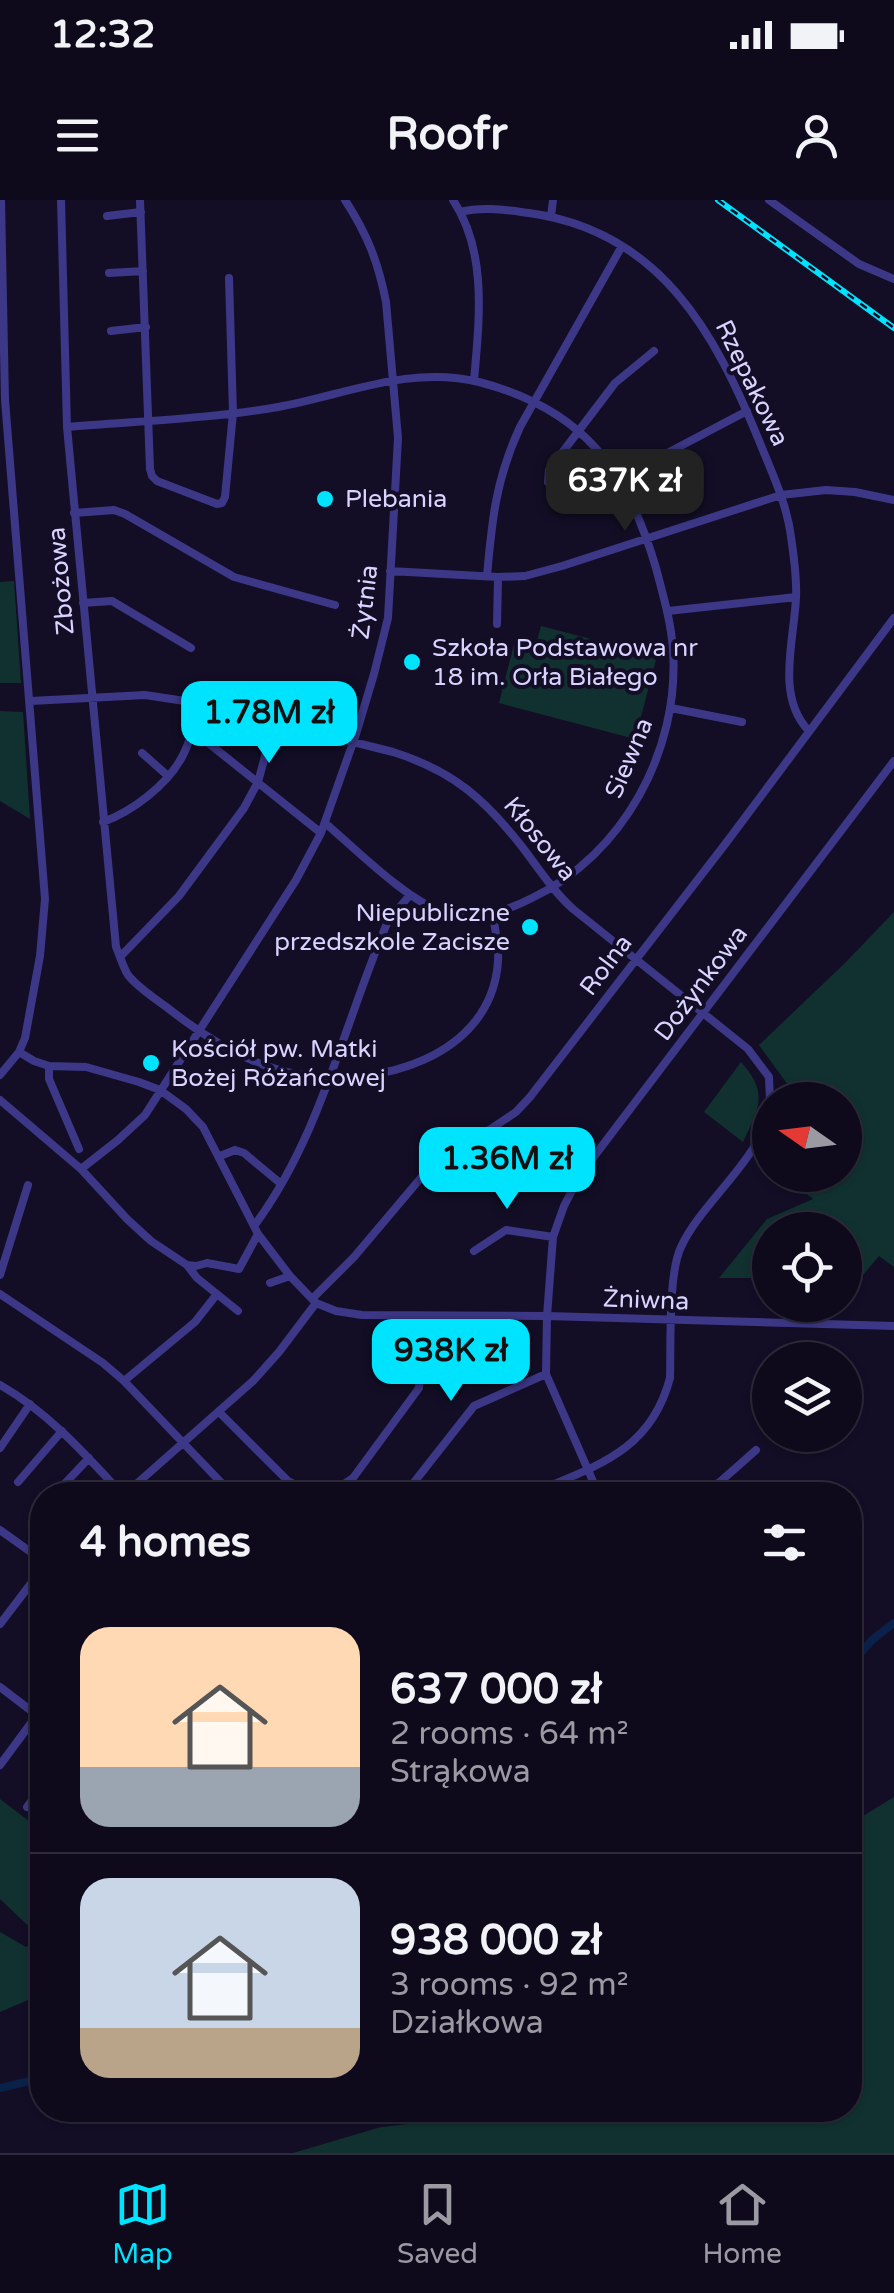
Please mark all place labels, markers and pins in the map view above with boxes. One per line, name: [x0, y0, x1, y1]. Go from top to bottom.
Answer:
pin: 637K zł: [533, 449, 717, 534]
place label: Plebania: [345, 484, 447, 514]
marker: Plebania: [314, 488, 336, 510]
place label: Szkoła Podstawowa nr 18 im. Orła Białego: [432, 633, 698, 692]
marker: Szkoła Podstawowa nr 18 im. Orła Białego: [401, 651, 423, 673]
pin: 1.78M zł: [166, 681, 372, 766]
place label: Niepubliczne przedszkole Zacisze: [274, 898, 510, 957]
marker: Niepubliczne przedszkole Zacisze: [519, 916, 541, 938]
place label: Kościół pw. Matki Bożej Różańcowej: [171, 1034, 386, 1093]
marker: Kościół pw. Matki Bożej Różańcowej: [140, 1052, 162, 1074]
pin: 1.36M zł: [404, 1127, 610, 1212]
pin: 938K zł: [359, 1319, 543, 1404]

